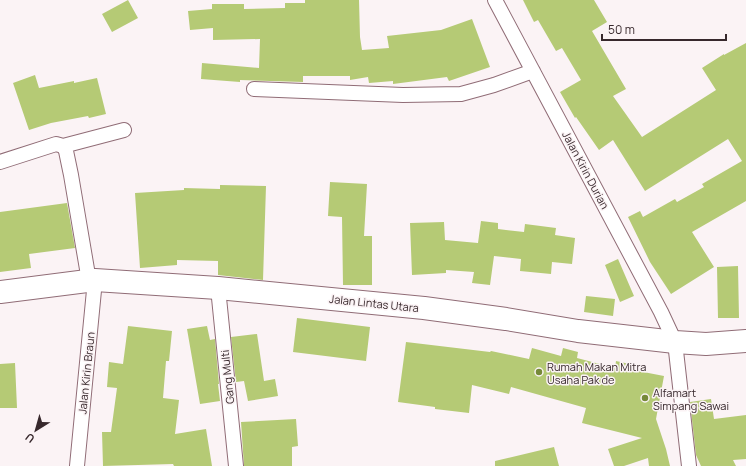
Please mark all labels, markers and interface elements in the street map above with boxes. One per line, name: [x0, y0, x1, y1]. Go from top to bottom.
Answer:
scale bar: [602, 16, 726, 42]
text: 50 m: [608, 21, 635, 38]
street label: Jalan Kirin Durian: [559, 128, 613, 212]
street label: Jalan Lintas Utara: [328, 291, 420, 315]
street label: Jalan Kirin Braun: [74, 331, 98, 415]
street label: Gang Multi: [217, 349, 237, 405]
place label: Rumah Makan Mitra Usaha Pak de: [547, 359, 646, 387]
marker: Rumah Makan Mitra Usaha Pak de: [534, 367, 544, 377]
place label: Alfamart Simpang Sawai: [653, 385, 729, 413]
marker: Alfamart Simpang Sawai: [640, 393, 650, 403]
north arrow: [16, 410, 56, 450]
text: U: [22, 430, 37, 447]

